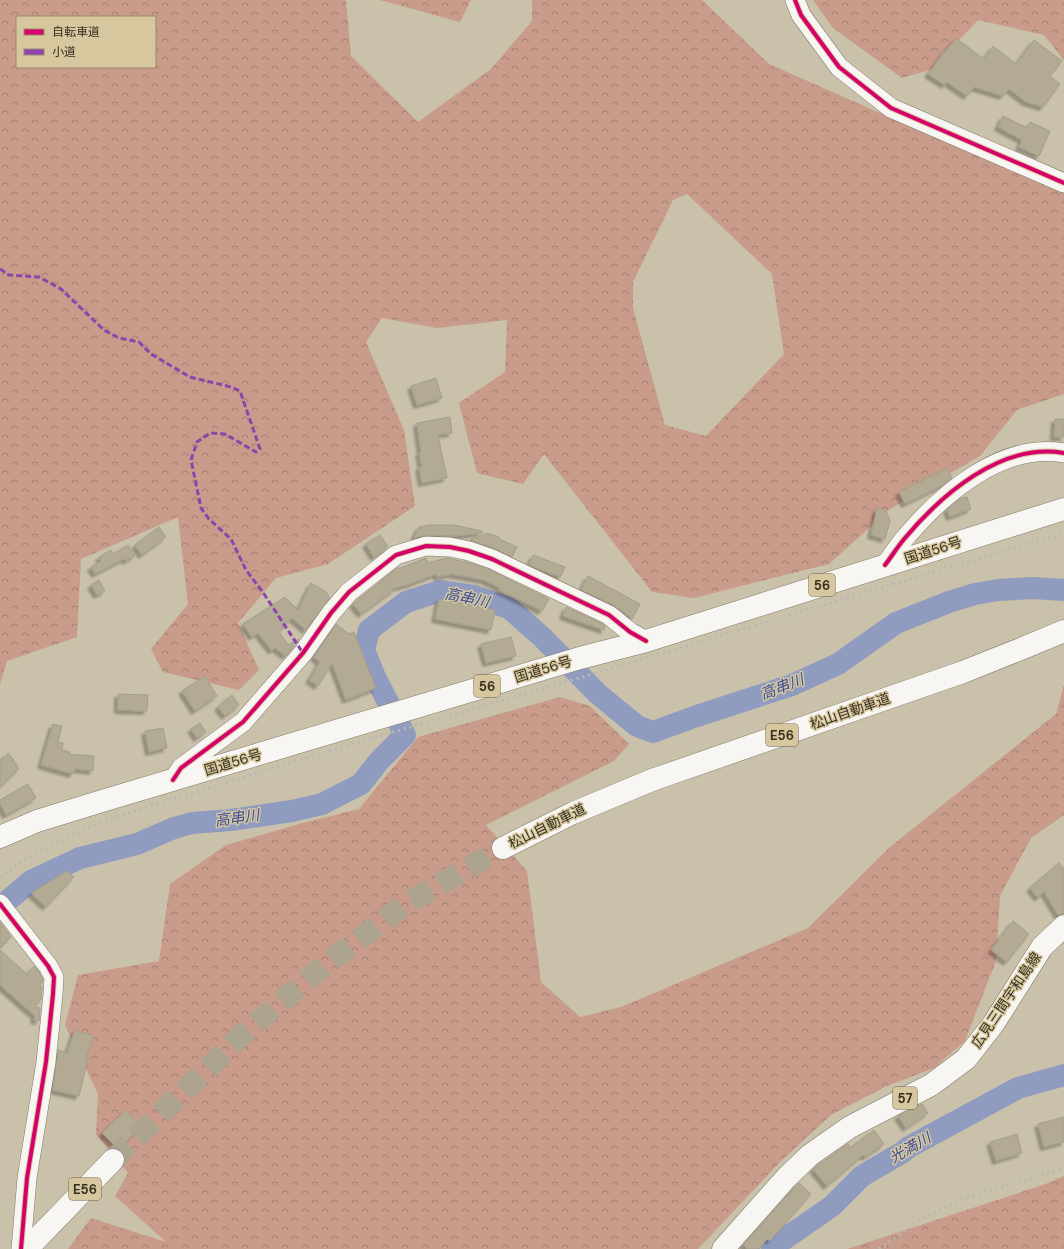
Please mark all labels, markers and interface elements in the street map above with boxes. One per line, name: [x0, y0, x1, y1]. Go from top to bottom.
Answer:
legend: [16, 16, 156, 68]
text: 自転車道: [52, 24, 100, 40]
text: 小道: [52, 44, 76, 60]
street label: 国道56号: [902, 532, 964, 568]
road number: 56: [809, 574, 835, 596]
water label: 高串川: [443, 584, 493, 613]
street label: 国道56号: [512, 652, 574, 686]
water label: 高串川: [757, 669, 808, 704]
road number: 56: [474, 675, 500, 697]
street label: 松山自動車道: [807, 689, 893, 733]
road number: E56: [766, 724, 798, 746]
street label: 国道56号: [202, 745, 264, 779]
street label: 松山自動車道: [505, 799, 589, 853]
water label: 高串川: [213, 805, 263, 831]
street label: 広見三間宇和島線: [967, 949, 1045, 1051]
road number: 57: [893, 1087, 917, 1109]
water label: 光満川: [886, 1127, 936, 1168]
road number: E56: [69, 1178, 101, 1200]

